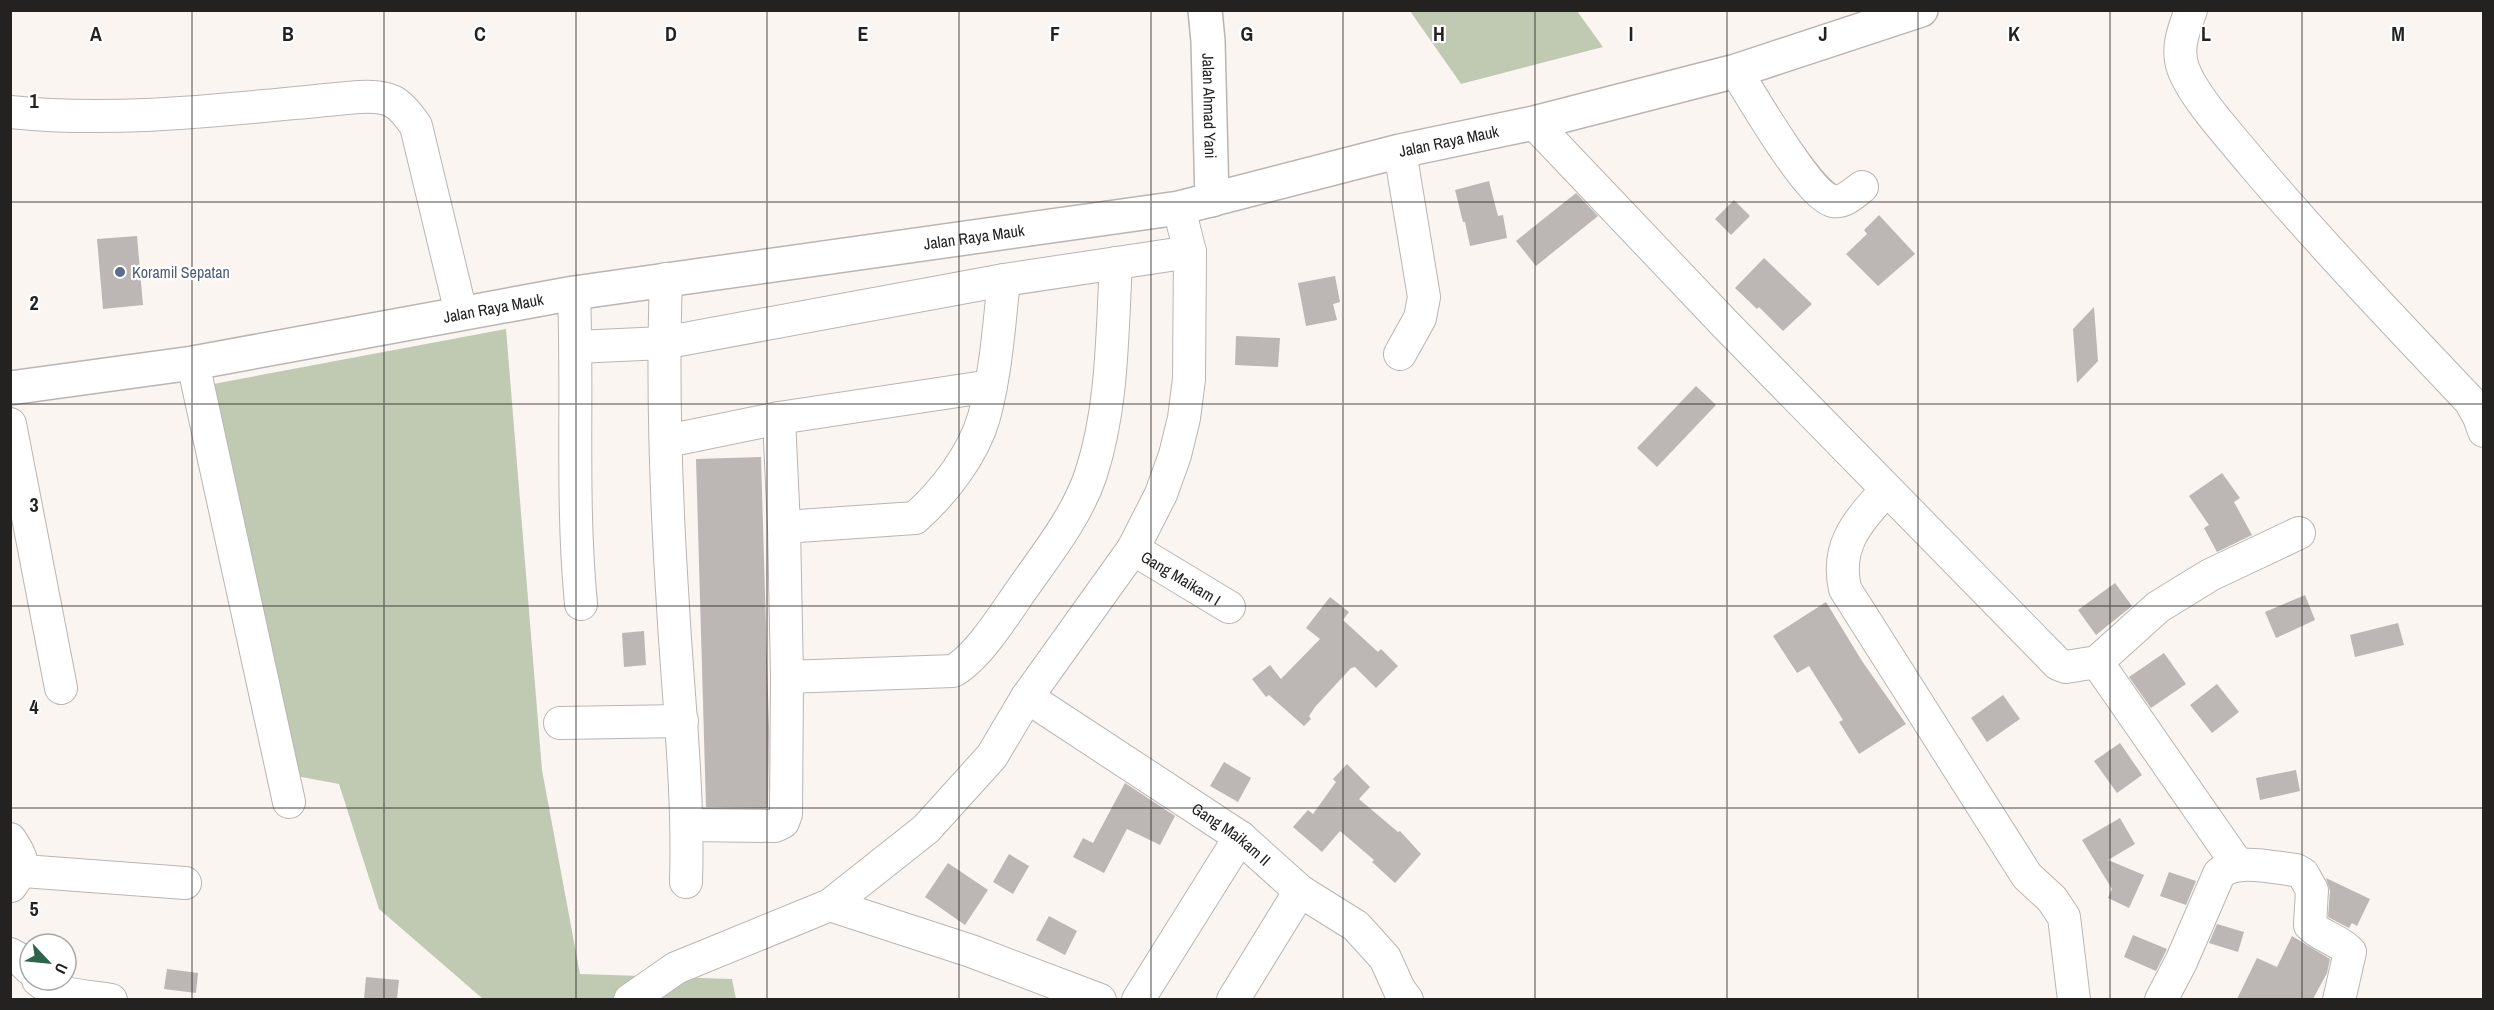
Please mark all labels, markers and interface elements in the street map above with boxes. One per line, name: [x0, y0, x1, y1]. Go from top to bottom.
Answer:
text: A: [90, 20, 102, 47]
text: B: [282, 20, 294, 47]
text: C: [474, 20, 486, 47]
text: D: [665, 20, 677, 47]
text: E: [858, 20, 869, 47]
text: F: [1050, 20, 1060, 47]
text: G: [1241, 20, 1253, 47]
text: H: [1433, 20, 1445, 47]
text: I: [1629, 20, 1633, 47]
text: J: [1818, 20, 1828, 47]
text: K: [2008, 20, 2020, 47]
text: L: [2201, 20, 2211, 47]
text: M: [2391, 20, 2405, 47]
street label: Jalan Ahmad Yani: [1197, 53, 1222, 159]
text: 1: [29, 87, 39, 114]
street label: Jalan Raya Mauk: [1397, 120, 1501, 162]
street label: Jalan Raya Mauk: [922, 219, 1026, 255]
place label: Koramil Sepatan: [132, 261, 230, 283]
marker: Koramil Sepatan: [113, 265, 127, 279]
street label: Jalan Raya Mauk: [441, 288, 546, 328]
text: 2: [29, 289, 39, 316]
text: 3: [29, 491, 39, 518]
street label: Gang Maikam I: [1137, 545, 1225, 611]
text: 4: [29, 693, 39, 720]
street label: Gang Maikam II: [1187, 797, 1275, 870]
text: 5: [29, 895, 39, 922]
north arrow: [18, 932, 78, 992]
text: U: [50, 959, 73, 978]

